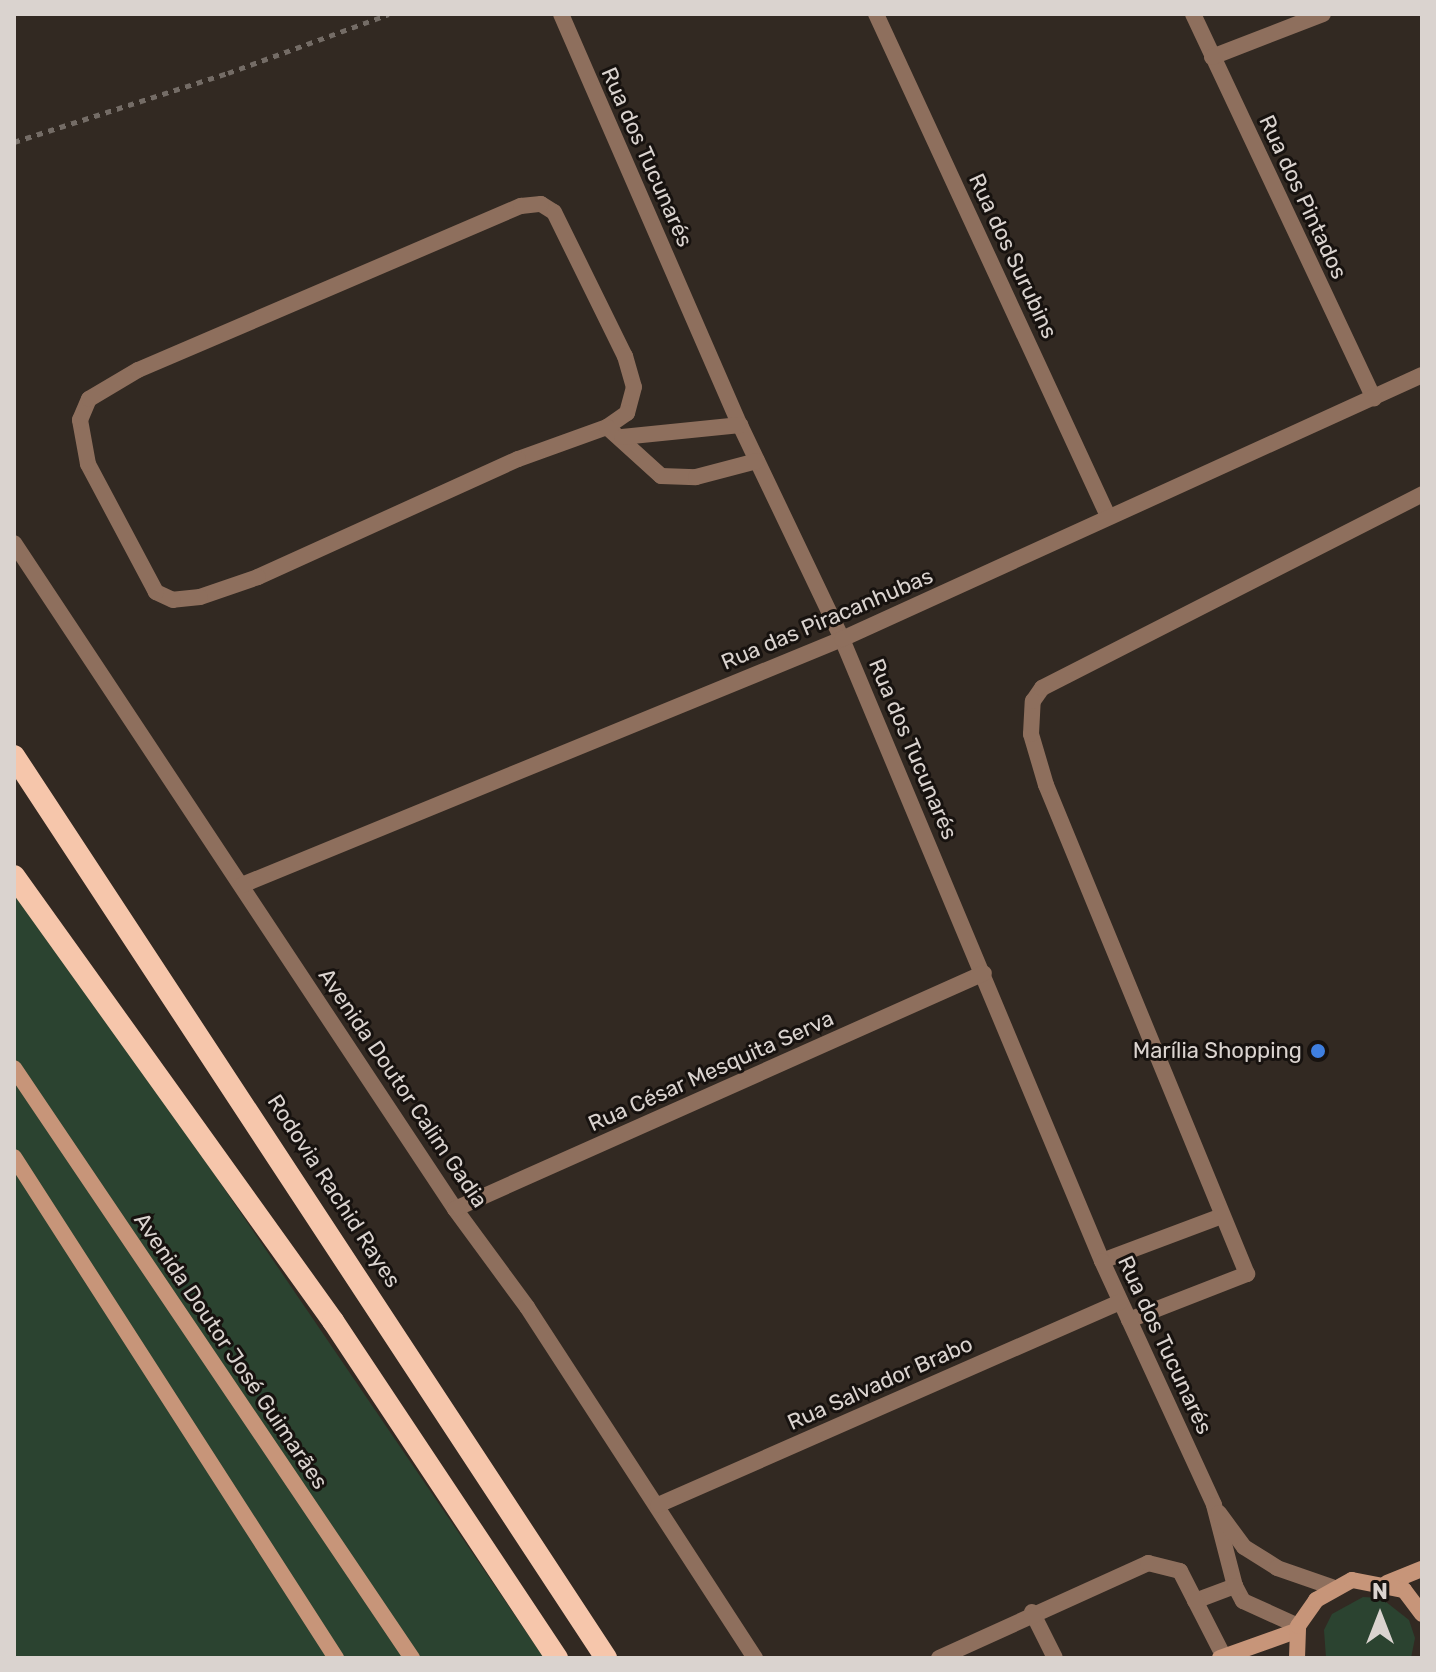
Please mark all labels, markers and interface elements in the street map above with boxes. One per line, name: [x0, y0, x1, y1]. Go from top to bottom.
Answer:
street label: Rua dos Tucunarés: [595, 63, 699, 251]
street label: Rua dos Pintados: [1253, 111, 1353, 283]
street label: Rua dos Surubins: [963, 169, 1063, 343]
street label: Rua das Piracanhubas: [717, 562, 937, 676]
street label: Rua dos Tucunarés: [863, 654, 963, 844]
street label: Avenida Doutor Calim Gadia: [313, 963, 493, 1213]
street label: Rua César Mesquita Serva: [584, 1005, 838, 1137]
place label: Marília Shopping: [1133, 1038, 1302, 1064]
marker: Marília Shopping: [1309, 1042, 1327, 1060]
street label: Rodovia Rachid Rayes: [262, 1090, 406, 1292]
street label: Avenida Doutor José Guimarães: [128, 1208, 334, 1494]
street label: Rua dos Tucunarés: [1112, 1251, 1218, 1439]
street label: Rua Salvador Brabo: [783, 1330, 977, 1436]
north arrow: [1340, 1576, 1420, 1656]
text: N: [1372, 1578, 1388, 1605]

